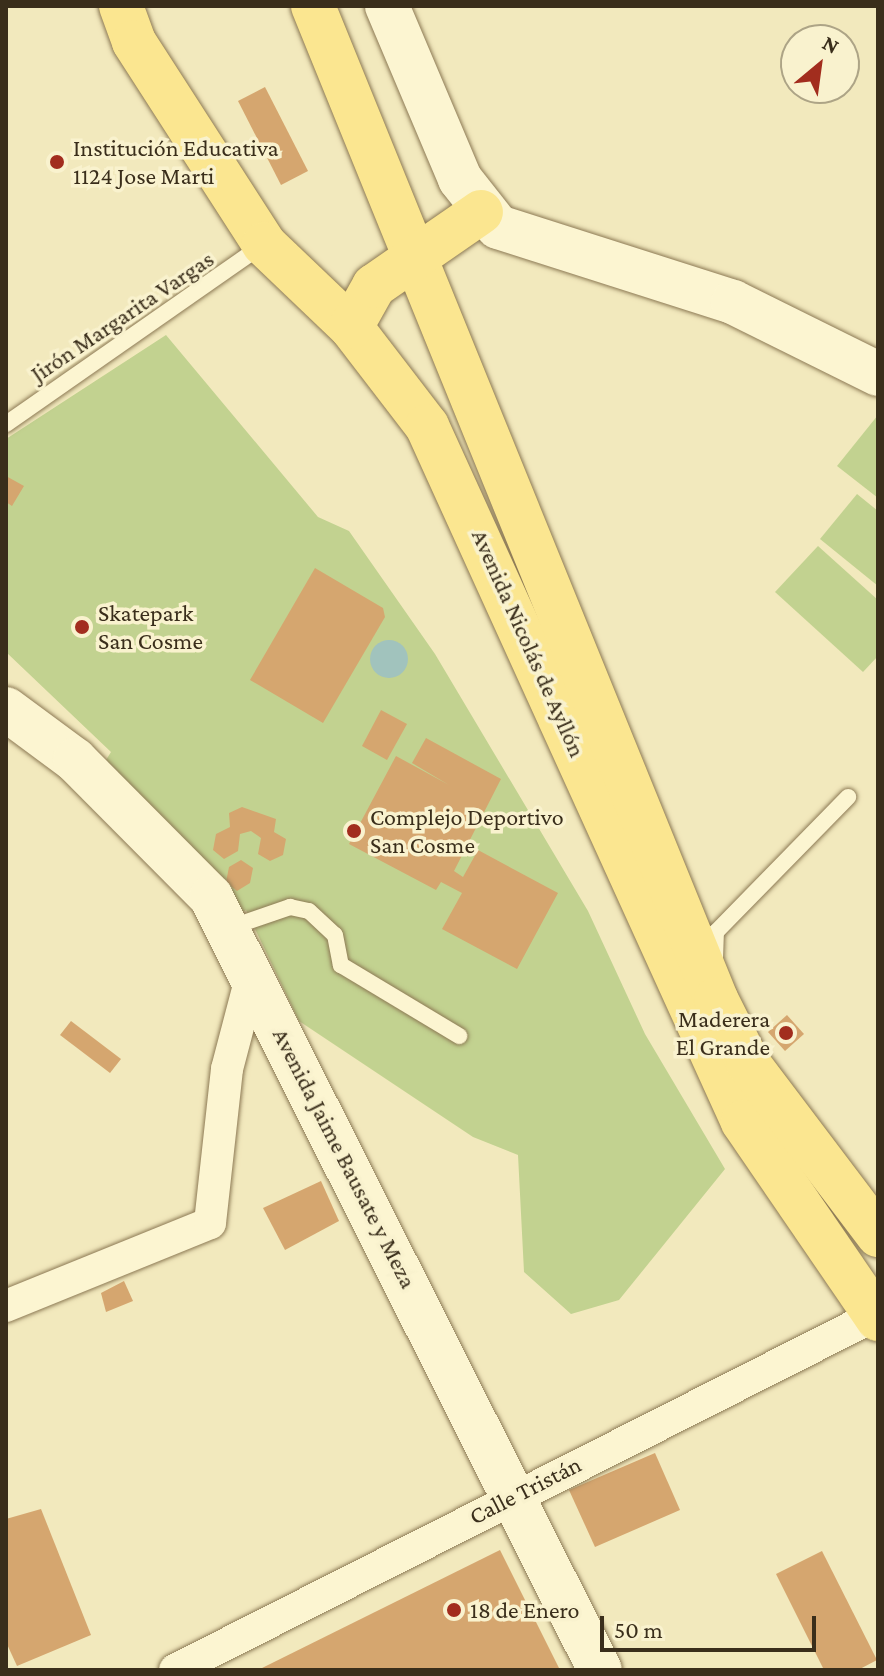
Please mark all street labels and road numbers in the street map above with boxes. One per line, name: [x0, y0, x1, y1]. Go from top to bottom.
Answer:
street label: Jirón Margarita Vargas: [25, 244, 219, 388]
street label: Avenida Nicolás de Ayllón: [466, 525, 592, 761]
street label: Avenida Jaime Bausate y Meza: [267, 1023, 423, 1293]
street label: Calle Tristán: [464, 1449, 586, 1531]

